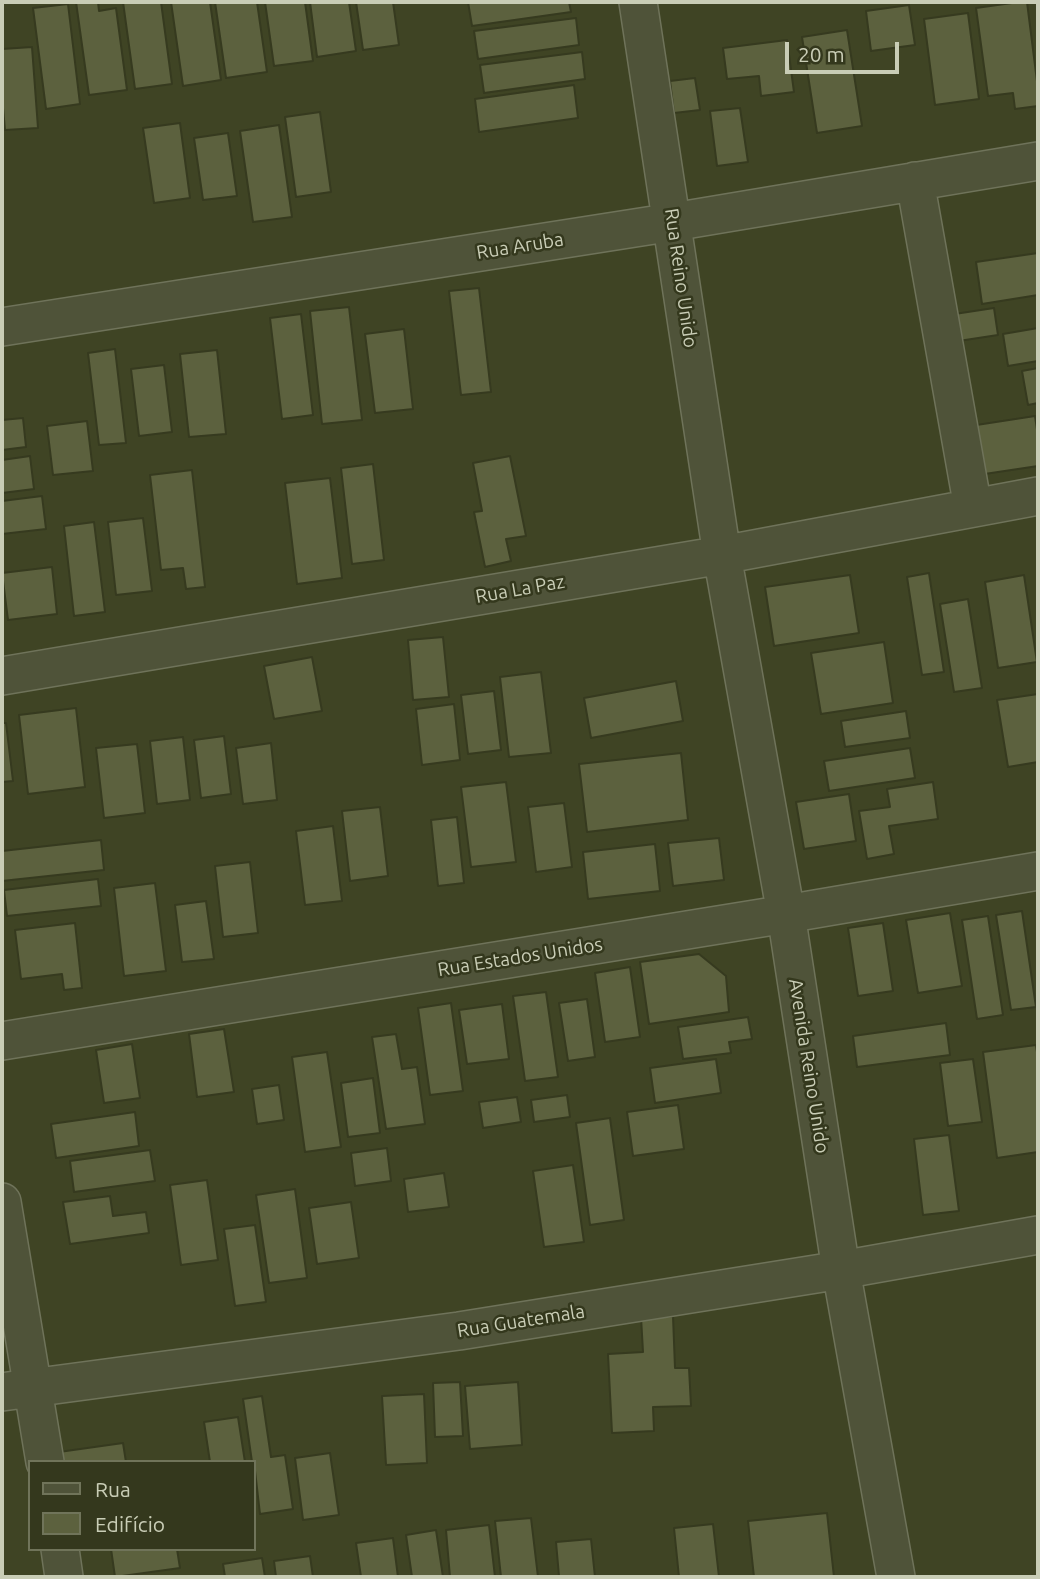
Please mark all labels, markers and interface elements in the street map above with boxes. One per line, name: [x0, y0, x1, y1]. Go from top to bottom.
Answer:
scale bar: [788, 28, 902, 72]
text: 20 m: [798, 42, 845, 66]
street label: Rua Reino Unido: [660, 207, 702, 349]
street label: Rua Aruba: [475, 228, 565, 264]
street label: Rua La Paz: [474, 570, 566, 608]
street label: Rua Estados Unidos: [436, 933, 604, 981]
street label: Avenida Reino Unido: [784, 977, 834, 1155]
street label: Rua Guatemala: [456, 1300, 586, 1342]
legend: [28, 1460, 256, 1551]
text: Rua: [95, 1477, 131, 1501]
text: Edifício: [95, 1512, 165, 1536]

